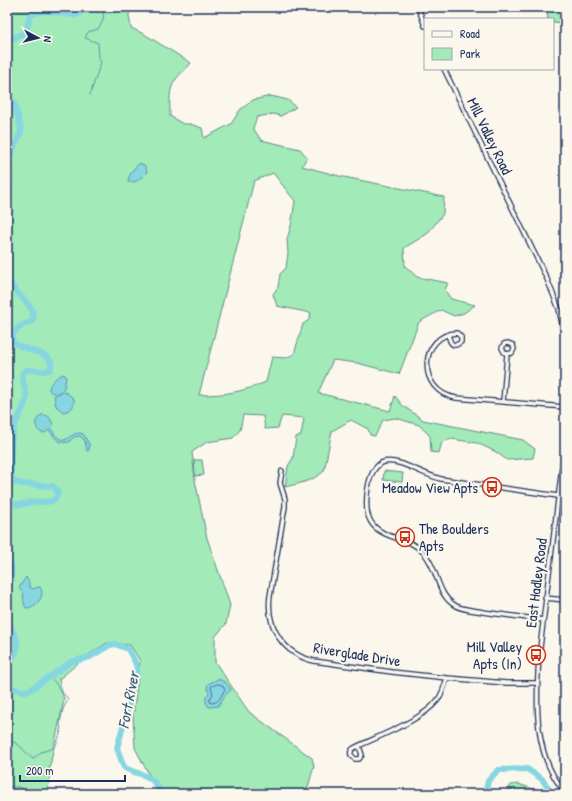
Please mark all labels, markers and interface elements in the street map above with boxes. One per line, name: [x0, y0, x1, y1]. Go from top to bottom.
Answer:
north arrow: [18, 18, 58, 58]
legend: [424, 18, 554, 70]
text: Road: [460, 25, 480, 42]
text: N: [41, 35, 55, 43]
text: Park: [460, 45, 480, 62]
street label: Mill Valley Road: [462, 94, 518, 178]
bus stop icon: Meadow View Apts: [481, 476, 503, 498]
place label: Meadow View Apts: [382, 477, 478, 498]
place label: The Boulders Apts: [419, 518, 489, 556]
bus stop icon: The Boulders Apts: [394, 526, 416, 548]
street label: East Hadley Road: [520, 537, 552, 629]
place label: Mill Valley Apts (In): [467, 636, 522, 674]
street label: Riverglade Drive: [312, 637, 402, 671]
bus stop icon: Mill Valley Apts (In): [525, 644, 547, 666]
water label: Fort River: [112, 668, 145, 730]
scale bar: [20, 757, 125, 783]
text: 200 m: [26, 762, 53, 779]

